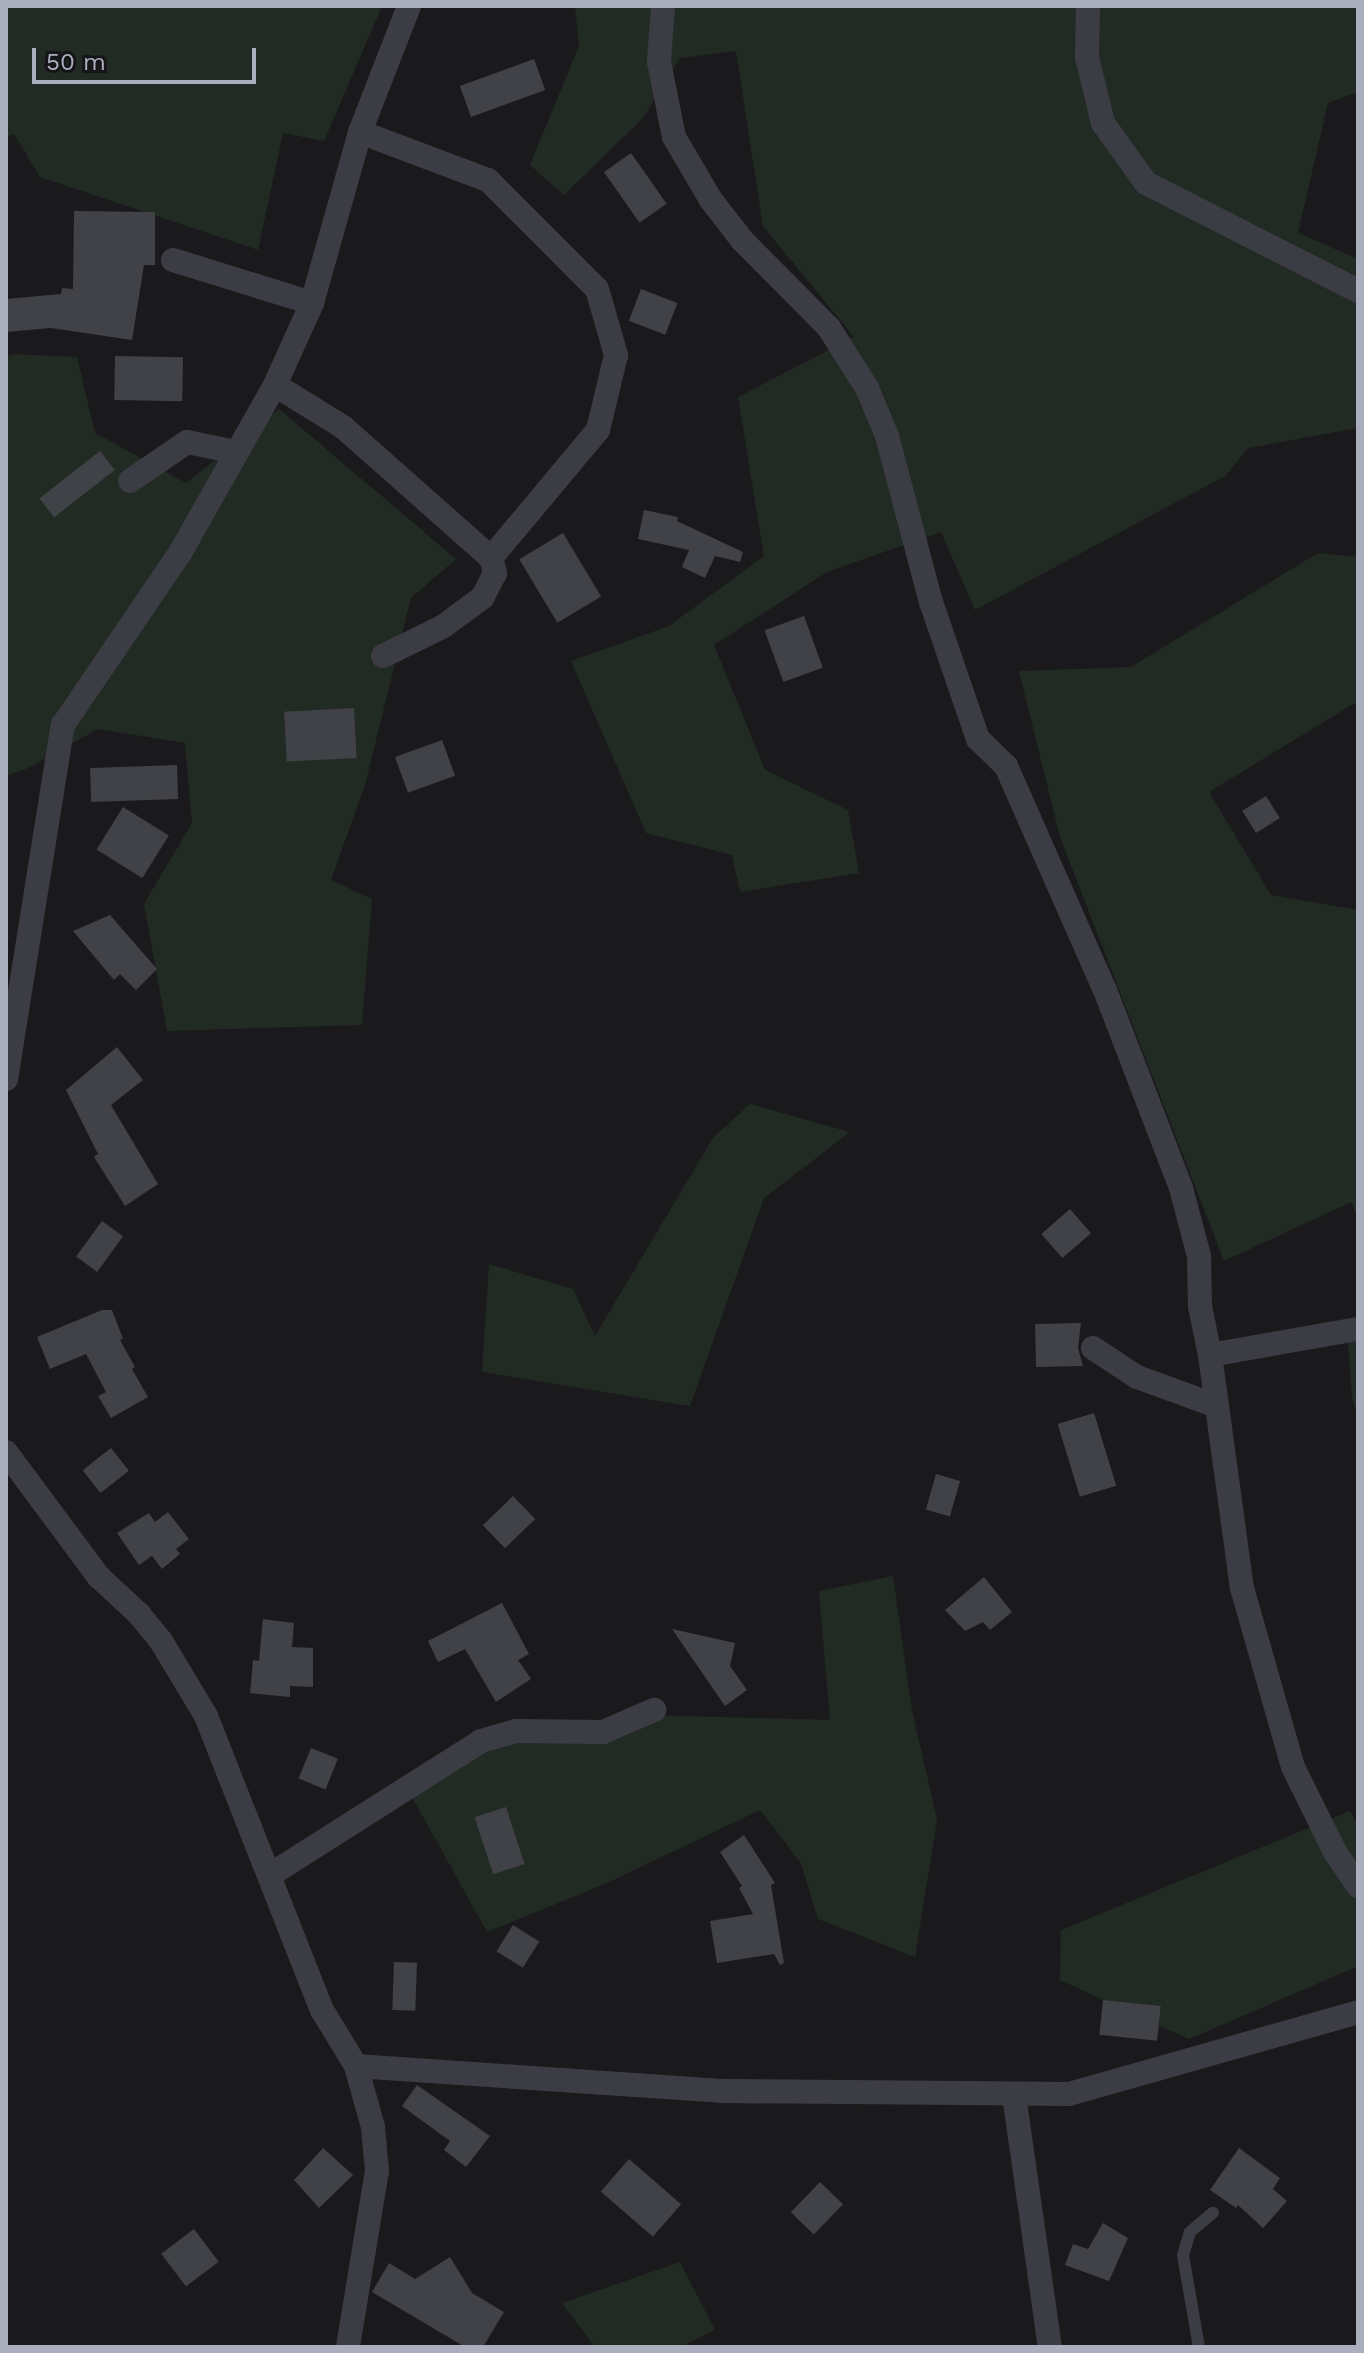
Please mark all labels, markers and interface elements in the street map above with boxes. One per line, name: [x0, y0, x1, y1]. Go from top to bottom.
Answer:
scale bar: [36, 32, 260, 82]
text: 50 m: [46, 48, 106, 76]

